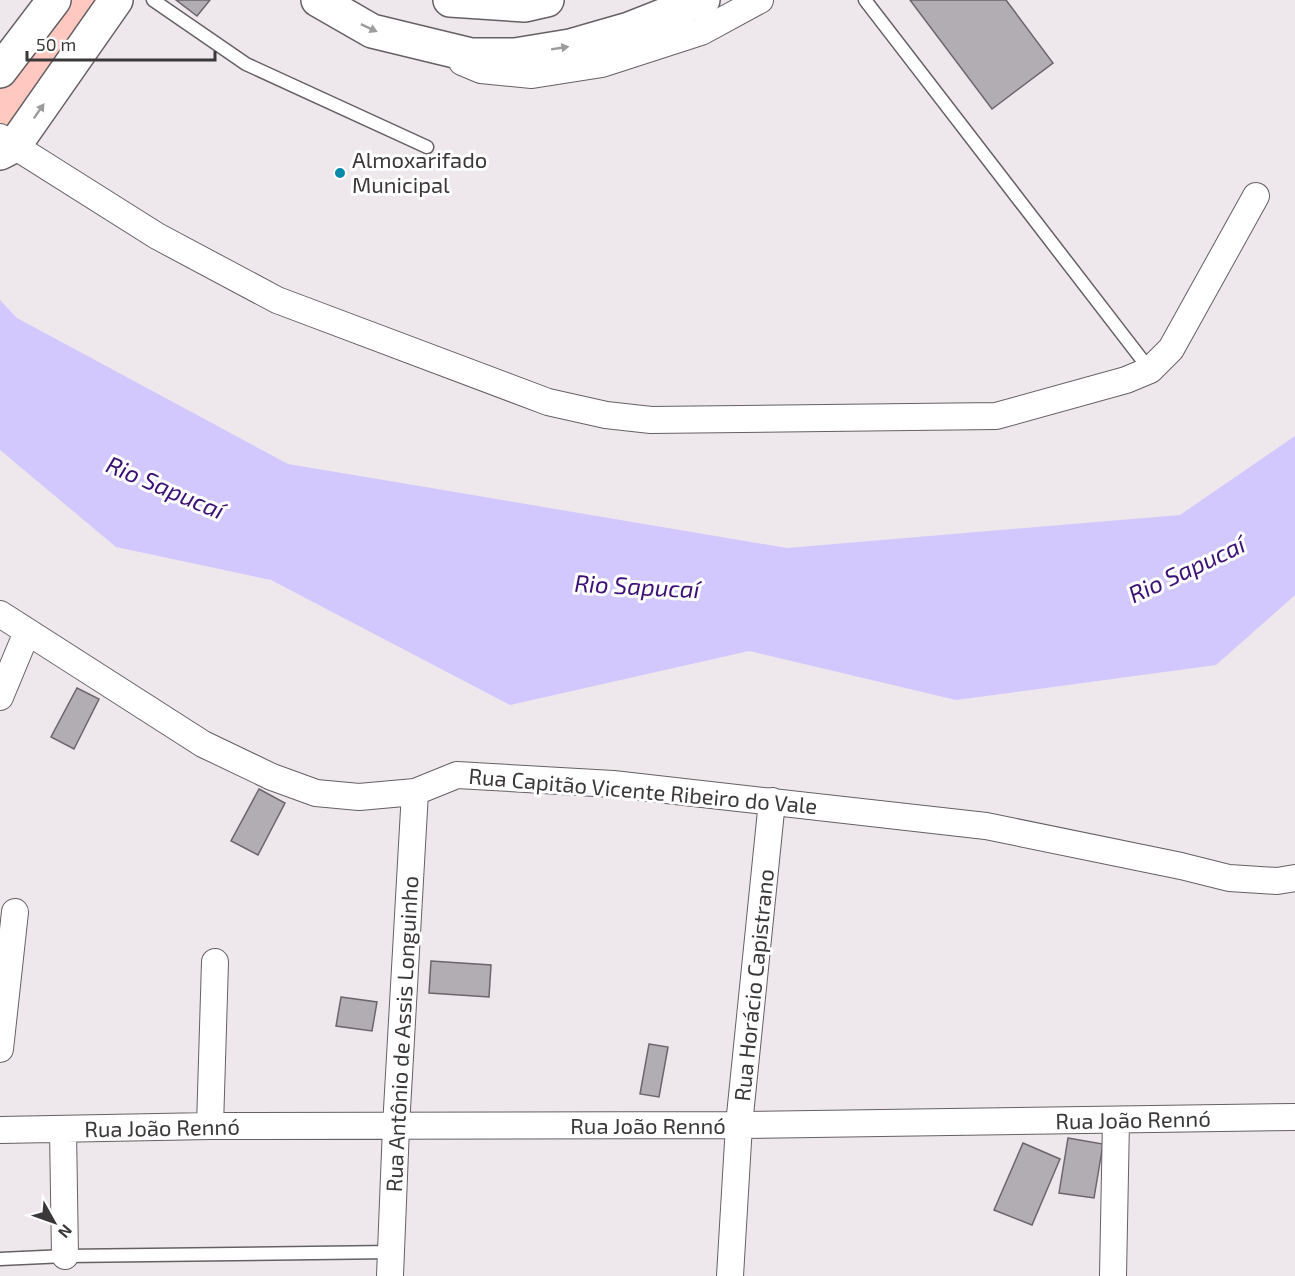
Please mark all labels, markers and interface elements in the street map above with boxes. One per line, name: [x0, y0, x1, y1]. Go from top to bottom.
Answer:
scale bar: [27, 24, 214, 62]
one-way arrow: [360, 24, 377, 33]
text: 50 m: [36, 33, 76, 55]
one-way arrow: [550, 43, 569, 52]
one-way arrow: [33, 103, 45, 119]
place label: Almoxarifado Municipal: [352, 146, 487, 197]
marker: Almoxarifado Municipal: [333, 166, 347, 180]
water label: Rio Sapucaí: [102, 449, 231, 525]
water label: Rio Sapucaí: [1123, 528, 1251, 608]
water label: Rio Sapucaí: [574, 568, 703, 603]
street label: Rua Capitão Vicente Ribeiro do Vale: [468, 762, 819, 818]
street label: Rua Horácio Capistrano: [728, 867, 778, 1102]
street label: Rua Antônio de Assis Longuinho: [380, 875, 422, 1193]
street label: Rua João Rennó: [1055, 1105, 1211, 1133]
street label: Rua João Rennó: [570, 1112, 726, 1138]
street label: Rua João Rennó: [84, 1113, 240, 1141]
north arrow: [24, 1192, 84, 1252]
text: N: [55, 1221, 77, 1242]

